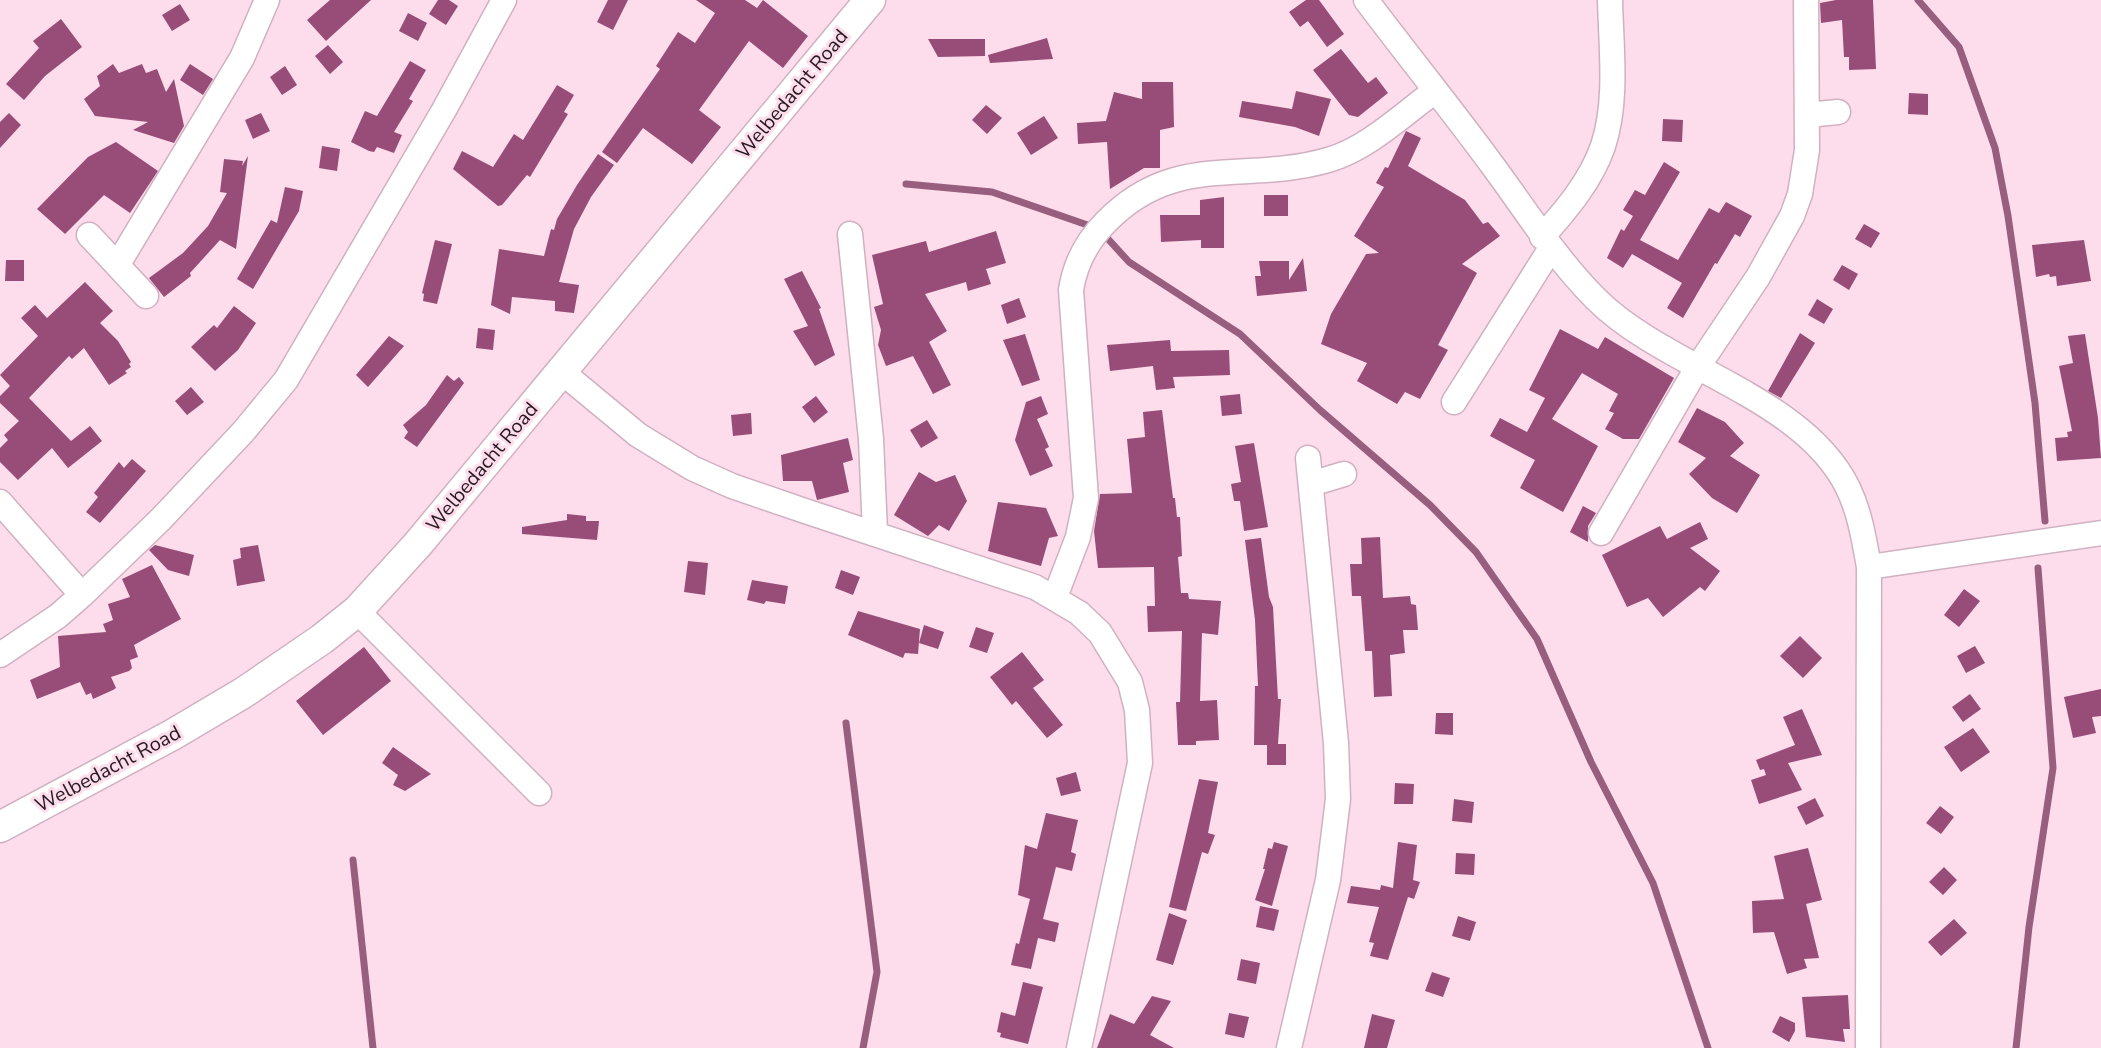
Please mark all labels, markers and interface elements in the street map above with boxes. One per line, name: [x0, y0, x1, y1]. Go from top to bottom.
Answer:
street label: Welbedacht Road: [730, 24, 854, 164]
street label: Welbedacht Road: [420, 397, 544, 537]
street label: Welbedacht Road: [30, 719, 186, 819]

